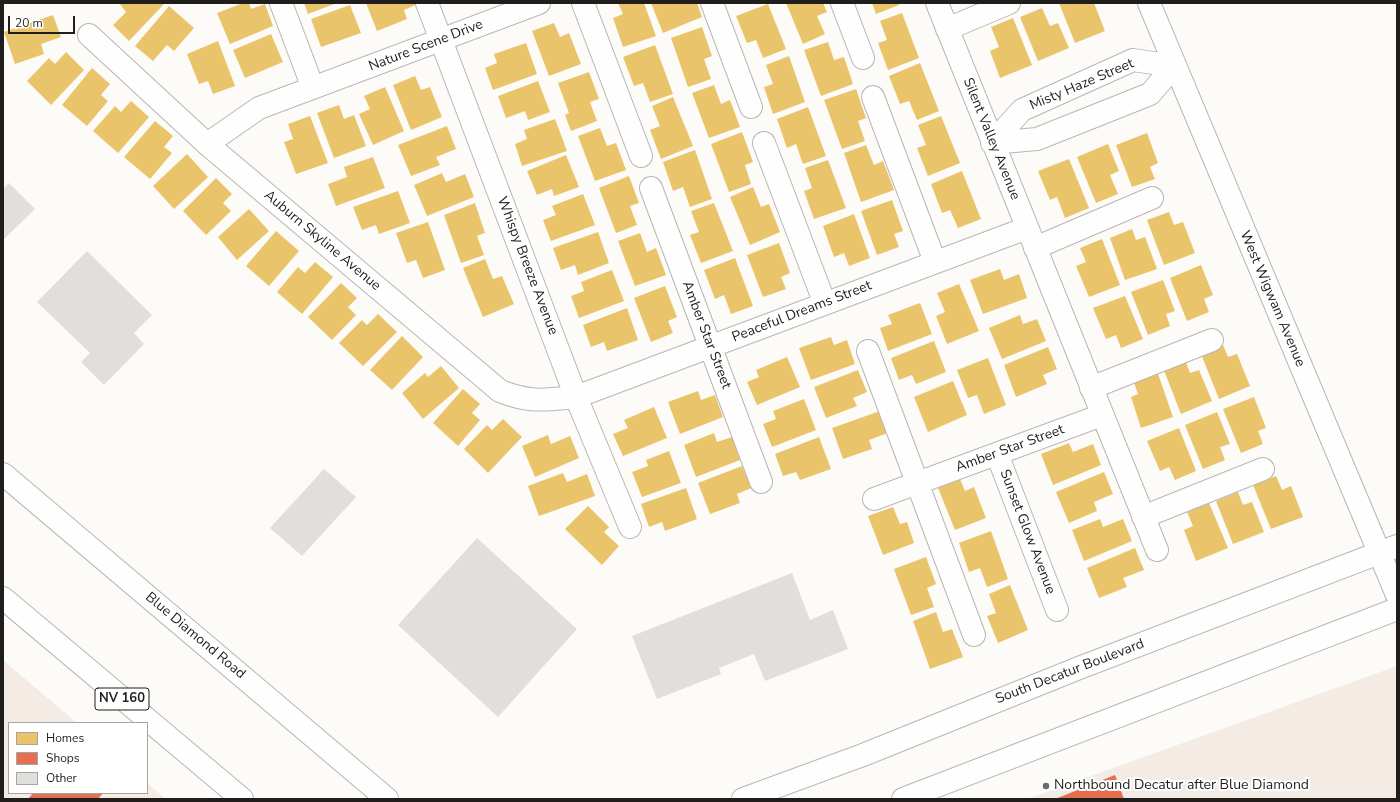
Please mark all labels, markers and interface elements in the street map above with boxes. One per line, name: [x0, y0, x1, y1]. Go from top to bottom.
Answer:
scale bar: [10, 8, 77, 34]
text: 20 m: [15, 15, 43, 31]
street label: Nature Scene Drive: [366, 16, 486, 76]
street label: Misty Haze Street: [1027, 56, 1137, 114]
street label: Silent Valley Avenue: [959, 76, 1023, 202]
street label: Auburn Skyline Avenue: [260, 187, 384, 295]
street label: Whispy Breeze Avenue: [493, 195, 561, 337]
street label: West Wigwam Avenue: [1236, 228, 1308, 370]
street label: Peaceful Dreams Street: [730, 278, 874, 346]
street label: Amber Star Street: [678, 279, 734, 391]
street label: Amber Star Street: [954, 422, 1066, 476]
street label: Sunset Glow Avenue: [996, 467, 1058, 597]
street label: Blue Diamond Road: [141, 589, 249, 683]
street label: South Decatur Boulevard: [993, 636, 1147, 708]
road number: NV 160: [95, 688, 149, 710]
legend: [8, 722, 148, 794]
text: Homes: [46, 730, 84, 746]
text: Shops: [46, 750, 80, 766]
text: Other: [46, 770, 77, 786]
place label: Northbound Decatur after Blue Diamond: [1054, 778, 1309, 794]
marker: Northbound Decatur after Blue Diamond: [1041, 781, 1051, 791]

